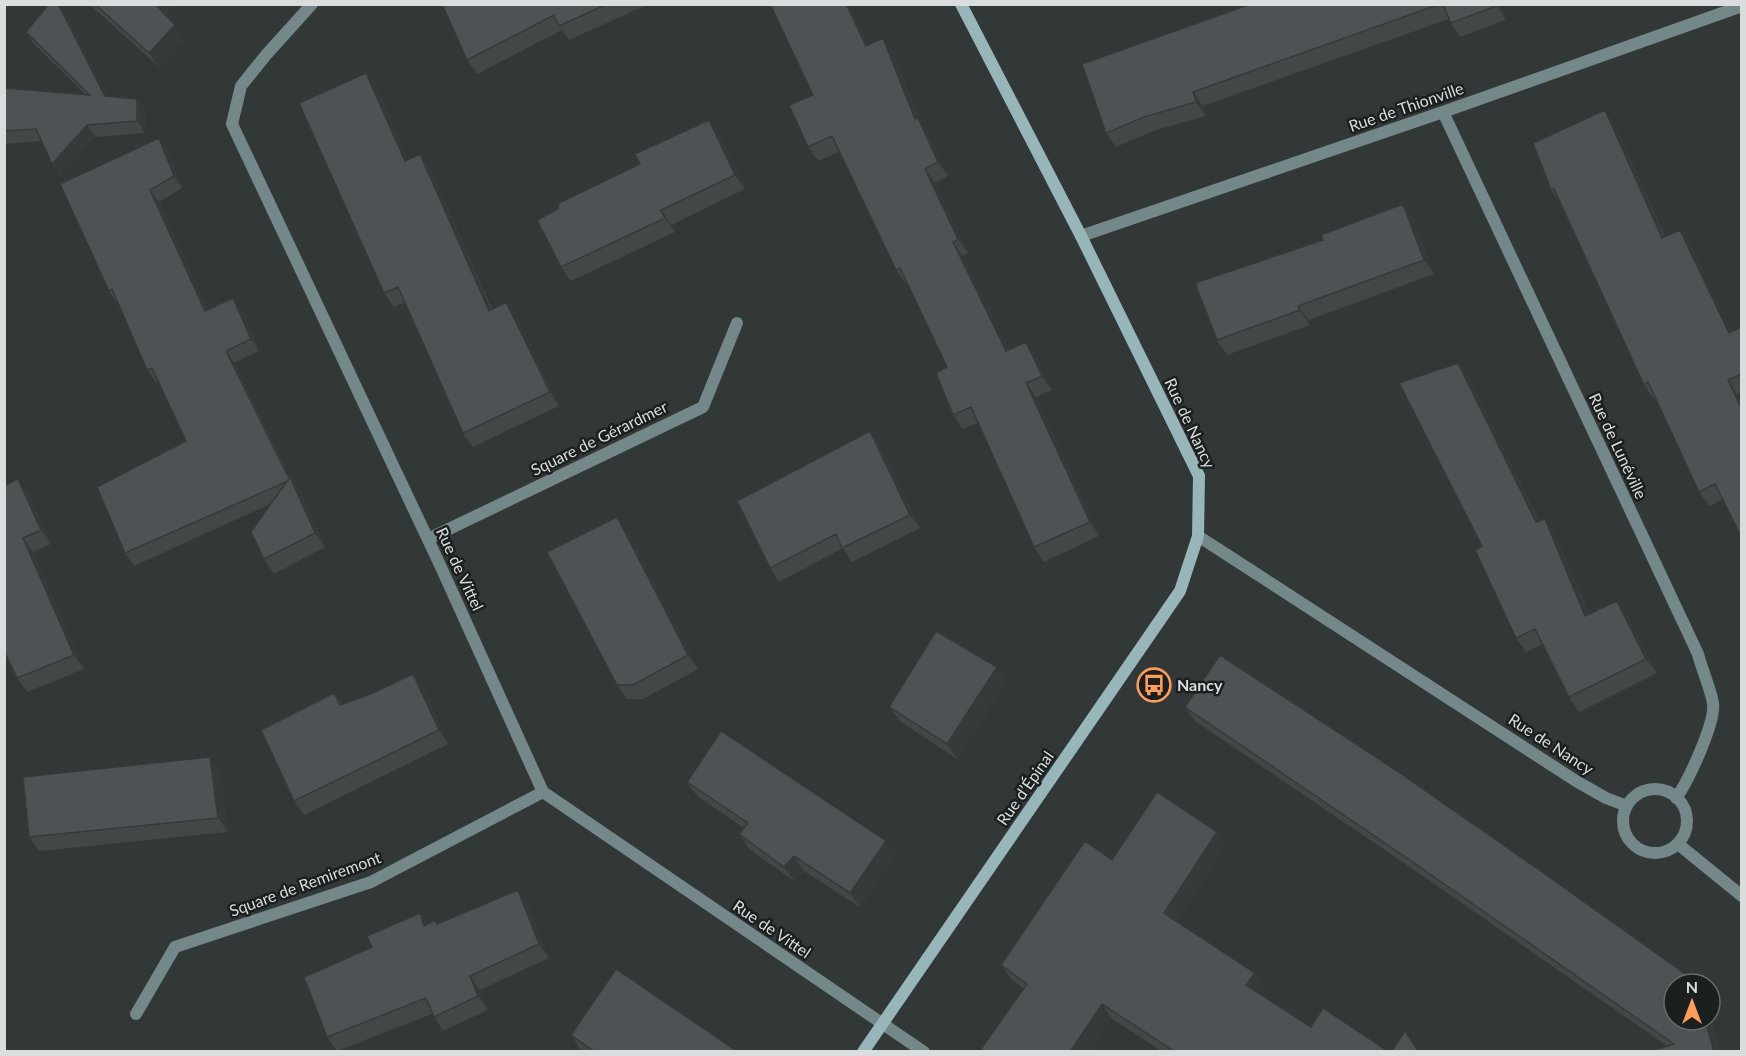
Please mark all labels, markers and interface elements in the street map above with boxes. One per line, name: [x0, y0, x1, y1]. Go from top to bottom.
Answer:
street label: Rue de Thionville: [1346, 78, 1466, 135]
street label: Rue de Nancy: [1161, 375, 1220, 472]
street label: Rue de Lunéville: [1586, 390, 1651, 502]
street label: Square de Gérardmer: [527, 396, 670, 479]
street label: Rue de Vittel: [433, 524, 488, 614]
bus stop icon: Nancy: [1136, 667, 1172, 703]
place label: Nancy: [1177, 675, 1223, 694]
street label: Rue de Nancy: [1505, 709, 1598, 778]
street label: Rue d’Épinal: [992, 747, 1057, 828]
street label: Square de Remiremont: [227, 847, 383, 920]
street label: Rue de Vittel: [730, 896, 815, 962]
north arrow: [1662, 972, 1722, 1032]
text: N: [1686, 977, 1698, 996]

